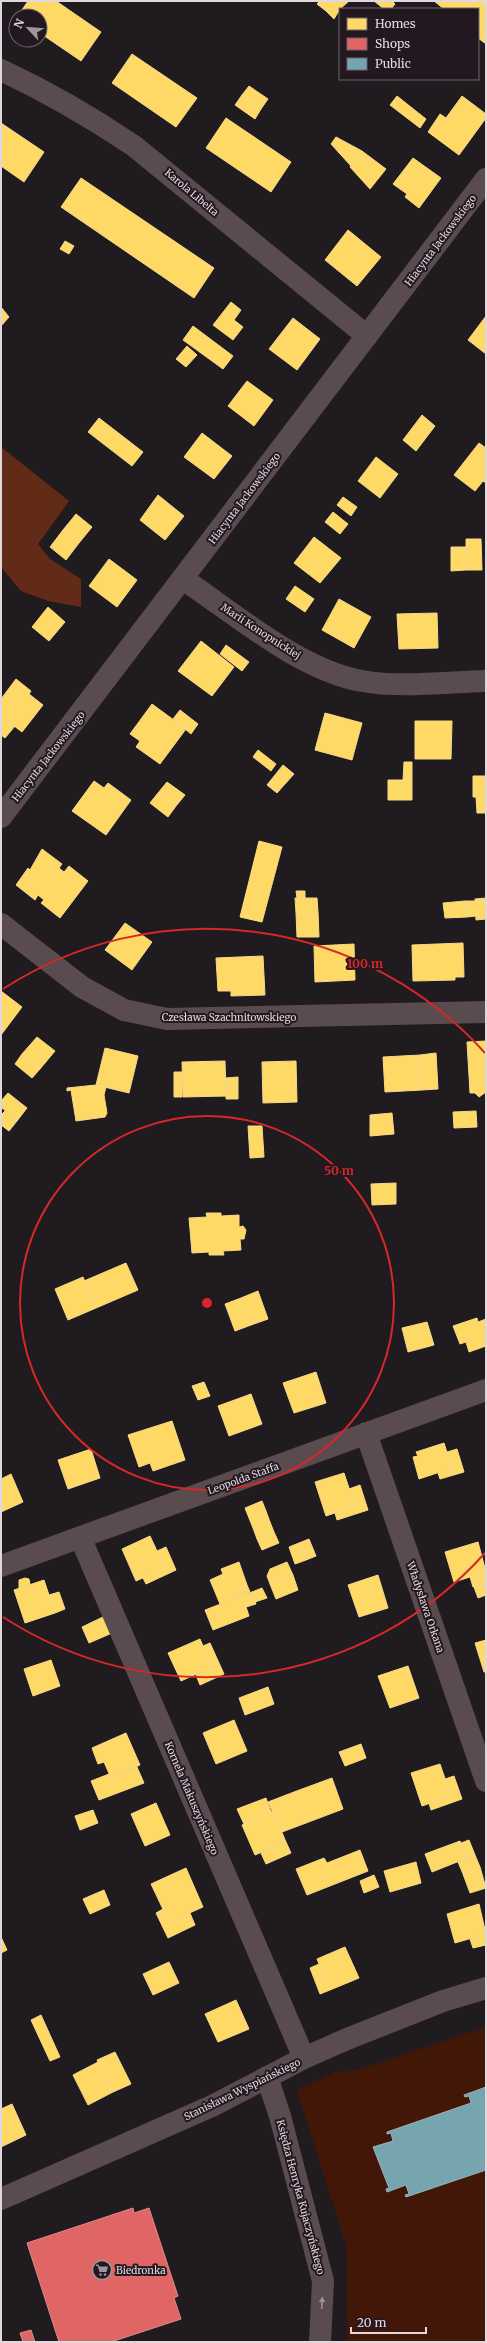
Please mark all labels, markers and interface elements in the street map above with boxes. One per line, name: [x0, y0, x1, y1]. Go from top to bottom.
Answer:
north arrow: [8, 8, 48, 48]
legend: [339, 8, 479, 80]
text: N: [11, 16, 27, 31]
text: Homes: [375, 16, 416, 31]
text: Shops: [375, 36, 410, 51]
text: Public: [375, 56, 411, 71]
street label: Karola Libelta: [162, 166, 222, 219]
street label: Hiacynta Jackowskiego: [402, 192, 479, 289]
street label: Hiacynta Jackowskiego: [206, 450, 283, 547]
street label: Marii Konopnickiej: [218, 601, 303, 662]
street label: Hiacynta Jackowskiego: [9, 708, 88, 804]
text: 100 m: [347, 956, 383, 971]
street label: Czesława Szachnitowskiego: [162, 1011, 296, 1024]
text: 50 m: [324, 1163, 354, 1178]
centre of rings: [200, 1296, 214, 1310]
street label: Leopolda Staffa: [206, 1459, 281, 1497]
street label: Władysława Orkana: [403, 1559, 447, 1655]
street label: Kornela Makuszyńskiego: [162, 1740, 221, 1857]
street label: Stanisława Wyspiańskiego: [182, 2055, 303, 2123]
street label: Księdza Henryka Kujaczyńskiego: [274, 2118, 328, 2276]
supermarket icon: Biedronka: [91, 2259, 113, 2281]
place label: Biedronka: [116, 2264, 166, 2277]
one-way arrow: [318, 2297, 325, 2309]
scale bar: [351, 2309, 426, 2335]
text: 20 m: [357, 2315, 386, 2330]

